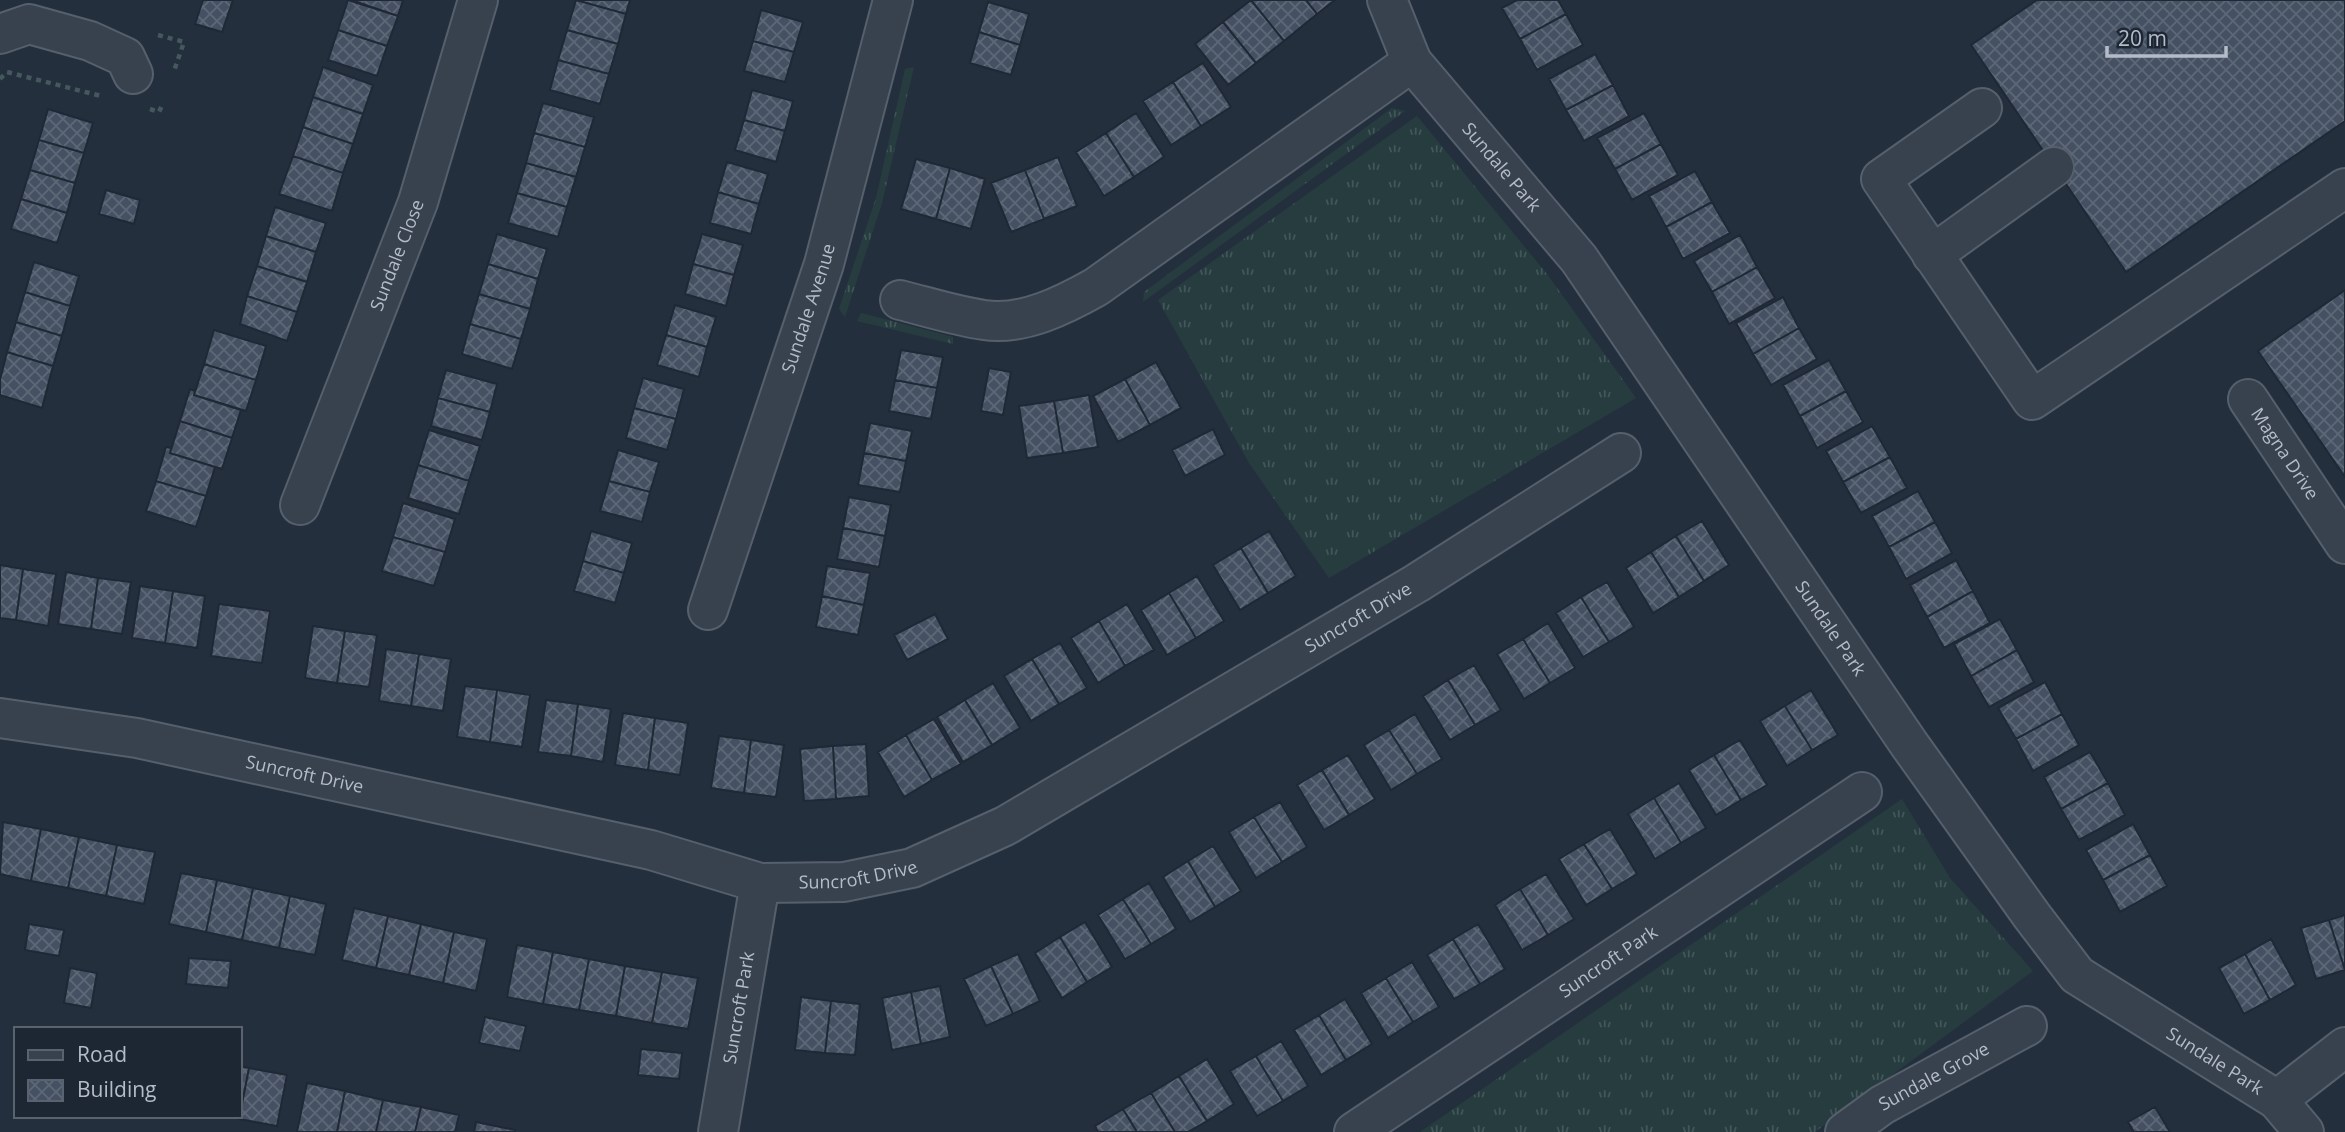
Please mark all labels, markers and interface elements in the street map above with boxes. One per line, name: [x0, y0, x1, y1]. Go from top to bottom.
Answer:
scale bar: [2107, 14, 2226, 58]
text: 20 m: [2118, 24, 2167, 52]
street label: Sundale Park: [1457, 117, 1547, 217]
street label: Sundale Close: [364, 196, 429, 314]
street label: Sundale Avenue: [775, 241, 840, 376]
street label: Magna Drive: [2246, 403, 2325, 504]
street label: Suncroft Drive: [1300, 576, 1416, 658]
street label: Sundale Park: [1790, 576, 1872, 681]
street label: Suncroft Drive: [244, 749, 366, 798]
street label: Suncroft Drive: [798, 854, 921, 894]
street label: Suncroft Park: [1554, 919, 1662, 1003]
street label: Suncroft Park: [717, 949, 759, 1066]
street label: Sundale Park: [2162, 1021, 2269, 1100]
legend: [14, 1027, 242, 1118]
street label: Sundale Grove: [1874, 1036, 1993, 1116]
text: Road: [77, 1040, 127, 1068]
text: Building: [77, 1075, 156, 1103]

